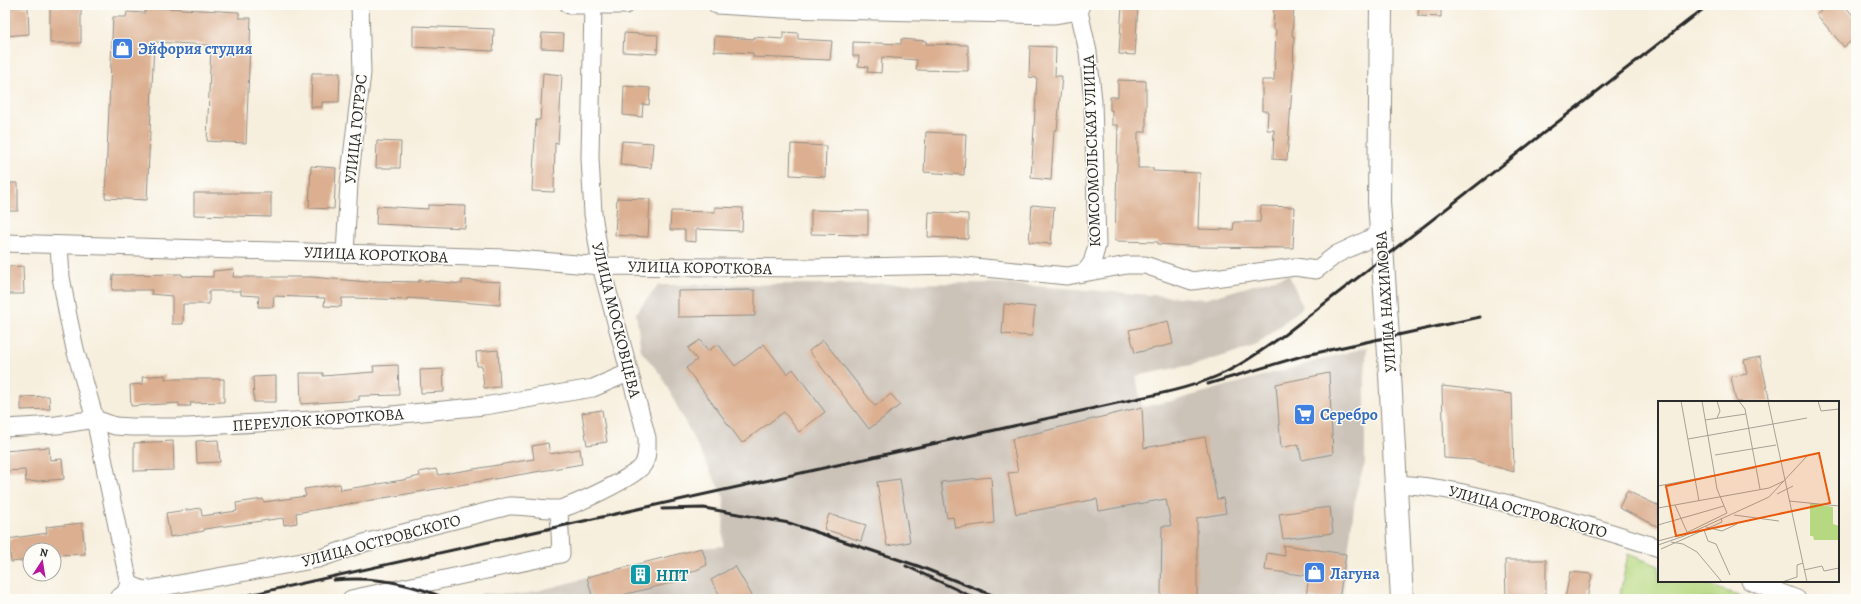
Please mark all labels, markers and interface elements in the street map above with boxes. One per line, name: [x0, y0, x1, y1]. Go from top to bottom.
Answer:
shop icon: Эйфория студия: [110, 35, 136, 61]
place label: Эйфория студия: [138, 38, 252, 60]
street label: КОМСОМОЛЬСКАЯ УЛИЦА: [1078, 54, 1106, 248]
street label: УЛИЦА ГОГРЭС: [339, 73, 373, 185]
street label: УЛИЦА НАХИМОВА: [1370, 230, 1402, 373]
street label: УЛИЦА МОСКОВЦЕВА: [586, 240, 646, 401]
street label: УЛИЦА КОРОТКОВА: [303, 241, 449, 269]
street label: УЛИЦА КОРОТКОВА: [628, 256, 773, 280]
supermarket icon: Серебро: [1292, 401, 1318, 427]
inset map: [1658, 401, 1839, 582]
street label: ПЕРЕУЛОК КОРОТКОВА: [232, 403, 405, 437]
place label: Серебро: [1320, 404, 1378, 426]
street label: УЛИЦА ОСТРОВСКОГО: [1446, 480, 1610, 544]
street label: УЛИЦА ОСТРОВСКОГО: [299, 509, 463, 573]
north arrow: [22, 542, 62, 582]
text: N: [38, 545, 49, 561]
shop icon: Лагуна: [1302, 560, 1328, 586]
building icon: НПТ: [627, 562, 653, 588]
place label: Лагуна: [1330, 563, 1380, 585]
place label: НПТ: [656, 565, 688, 587]

